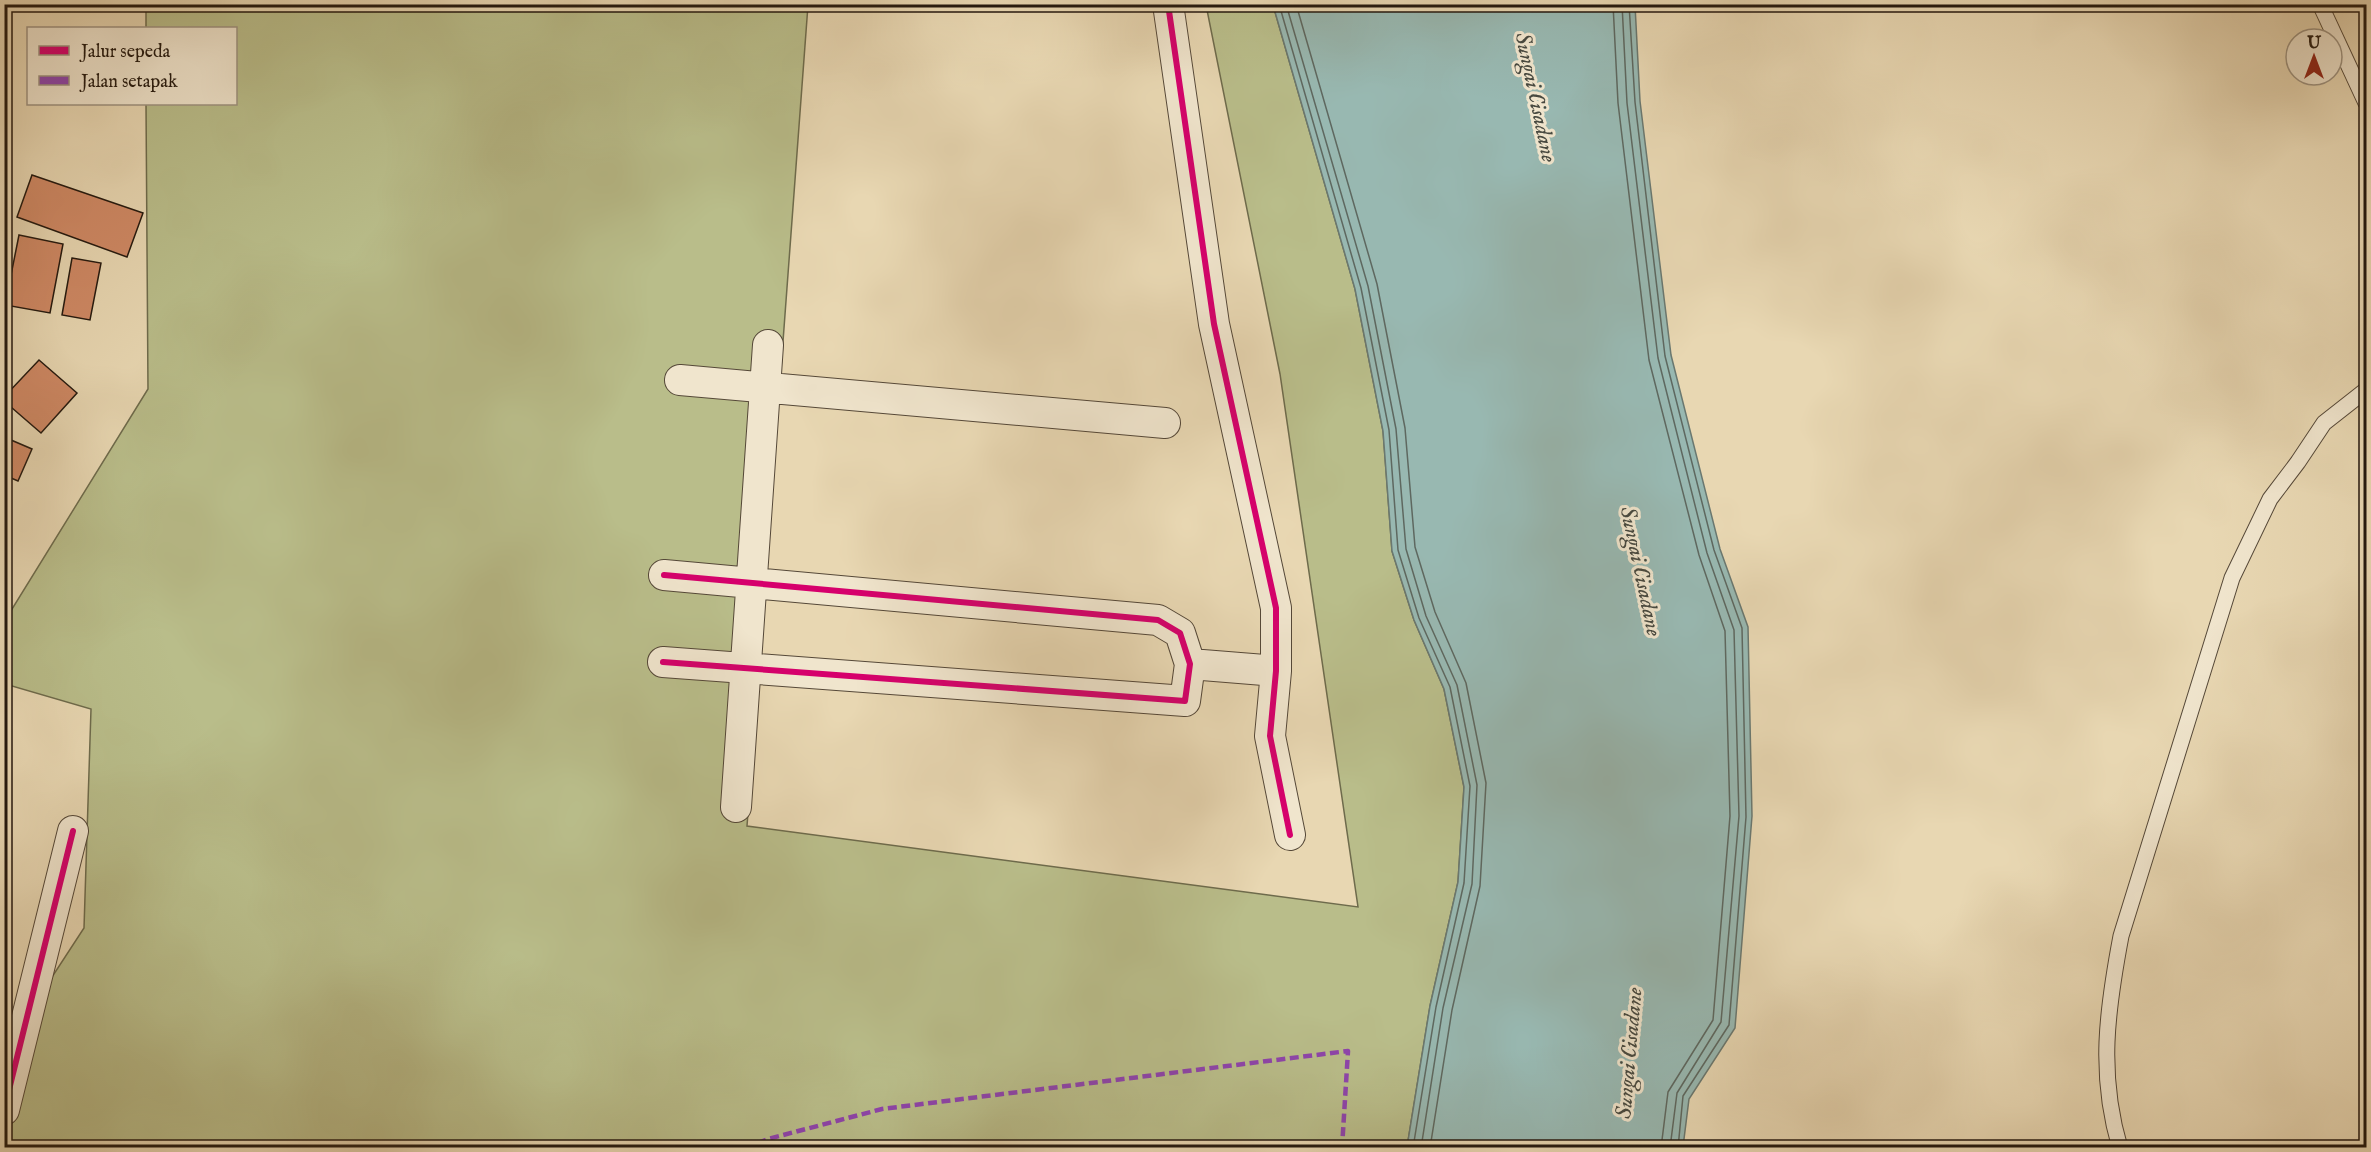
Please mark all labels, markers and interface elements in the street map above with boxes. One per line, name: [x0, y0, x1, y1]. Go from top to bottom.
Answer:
legend: [27, 27, 237, 105]
north arrow: [2284, 27, 2344, 87]
water label: Sungai Cisadane: [1508, 30, 1563, 165]
text: U: [2306, 34, 2321, 54]
text: Jalur sepeda: [79, 41, 171, 64]
text: Jalan setapak: [79, 71, 178, 94]
water label: Sungai Cisadane: [1613, 504, 1668, 639]
water label: Sungai Cisadane: [1610, 986, 1650, 1120]

